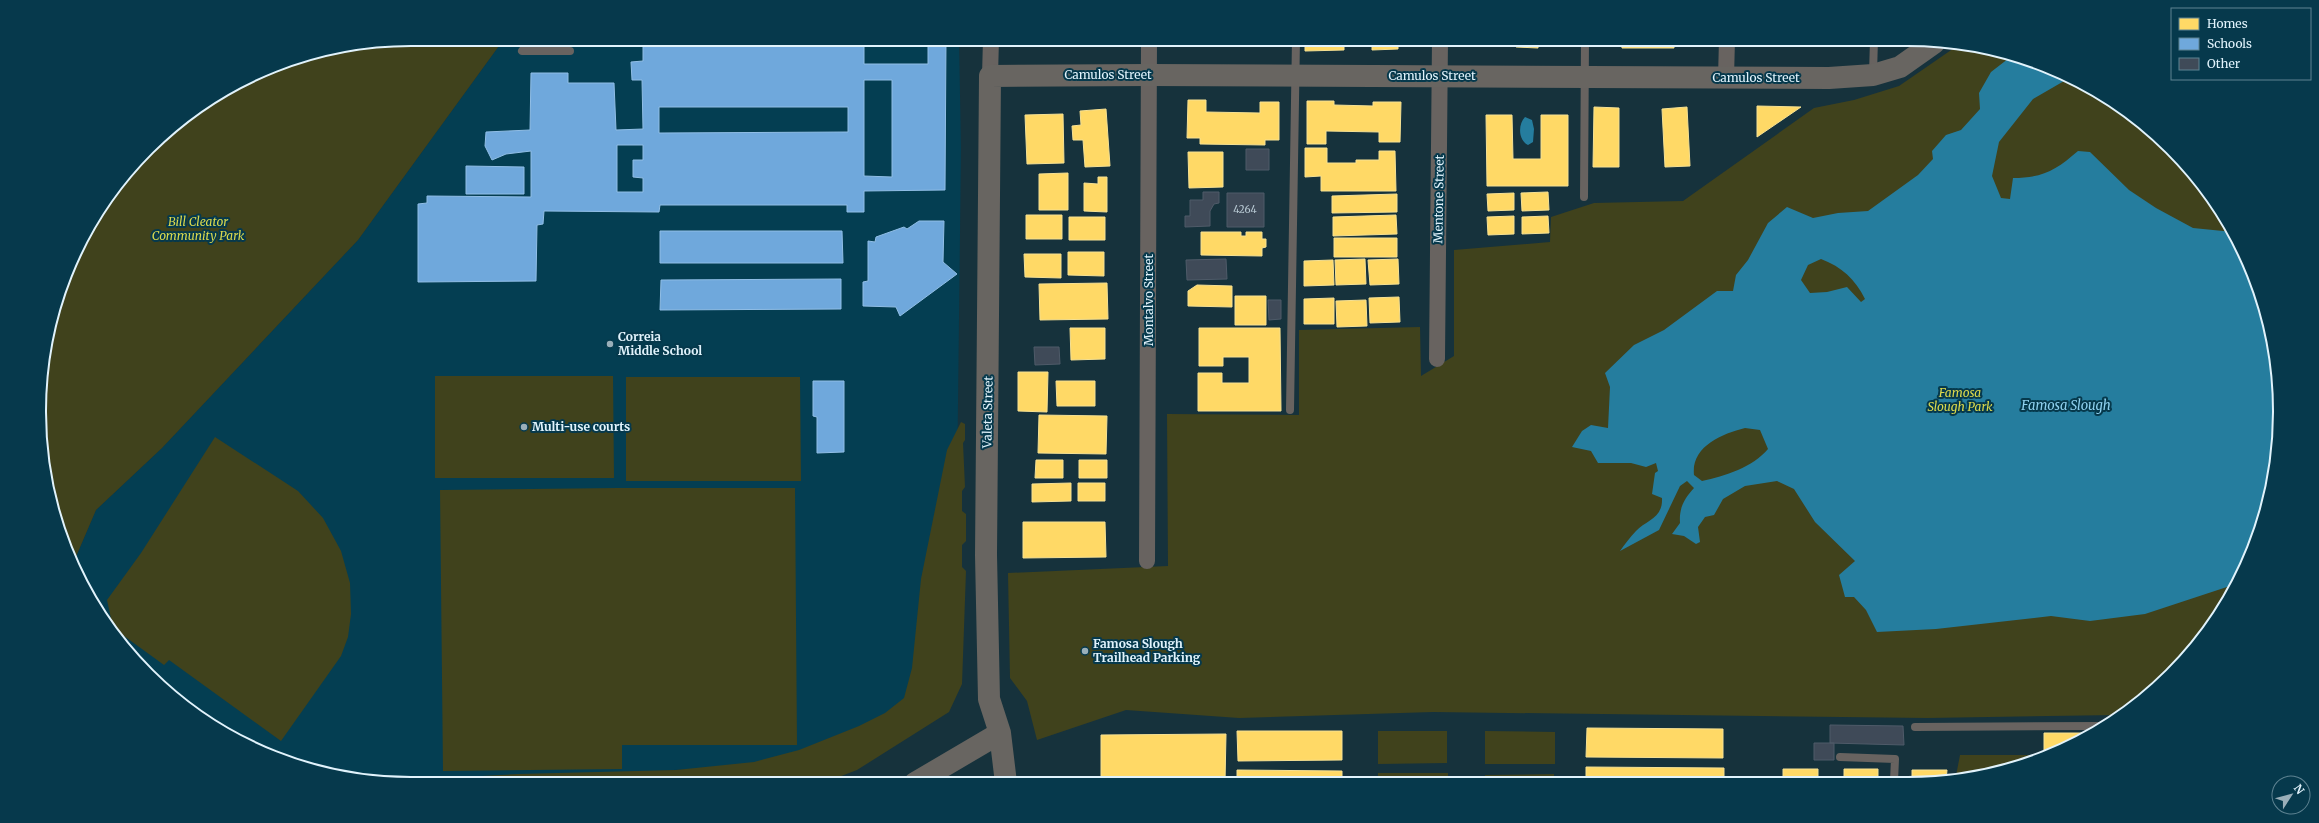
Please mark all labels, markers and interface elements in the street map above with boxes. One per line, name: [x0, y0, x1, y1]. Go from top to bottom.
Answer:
legend: [2171, 8, 2311, 80]
text: Homes: [2207, 16, 2248, 31]
text: Schools: [2207, 36, 2252, 51]
text: Other: [2207, 56, 2241, 71]
street label: Camulos Street: [1064, 67, 1152, 82]
street label: Camulos Street: [1388, 68, 1476, 83]
street label: Camulos Street: [1712, 70, 1800, 85]
street label: Mentone Street: [1430, 154, 1447, 243]
house number: 4264: [1233, 203, 1257, 216]
park label: Bill Cleator Community Park: [152, 214, 245, 243]
street label: Montalvo Street: [1141, 254, 1156, 346]
place label: Correia Middle School: [618, 329, 702, 358]
marker: Correia Middle School: [605, 339, 615, 349]
street label: Valeta Street: [979, 375, 996, 449]
park label: Famosa Slough Park: [1927, 385, 1993, 414]
water label: Famosa Slough: [2020, 397, 2111, 414]
place label: Multi-use courts: [532, 419, 630, 434]
marker: Multi-use courts: [519, 422, 529, 432]
place label: Famosa Slough Trailhead Parking: [1093, 636, 1201, 665]
marker: Famosa Slough Trailhead Parking: [1080, 646, 1090, 656]
north arrow: [2271, 775, 2311, 815]
text: N: [2291, 781, 2307, 797]

